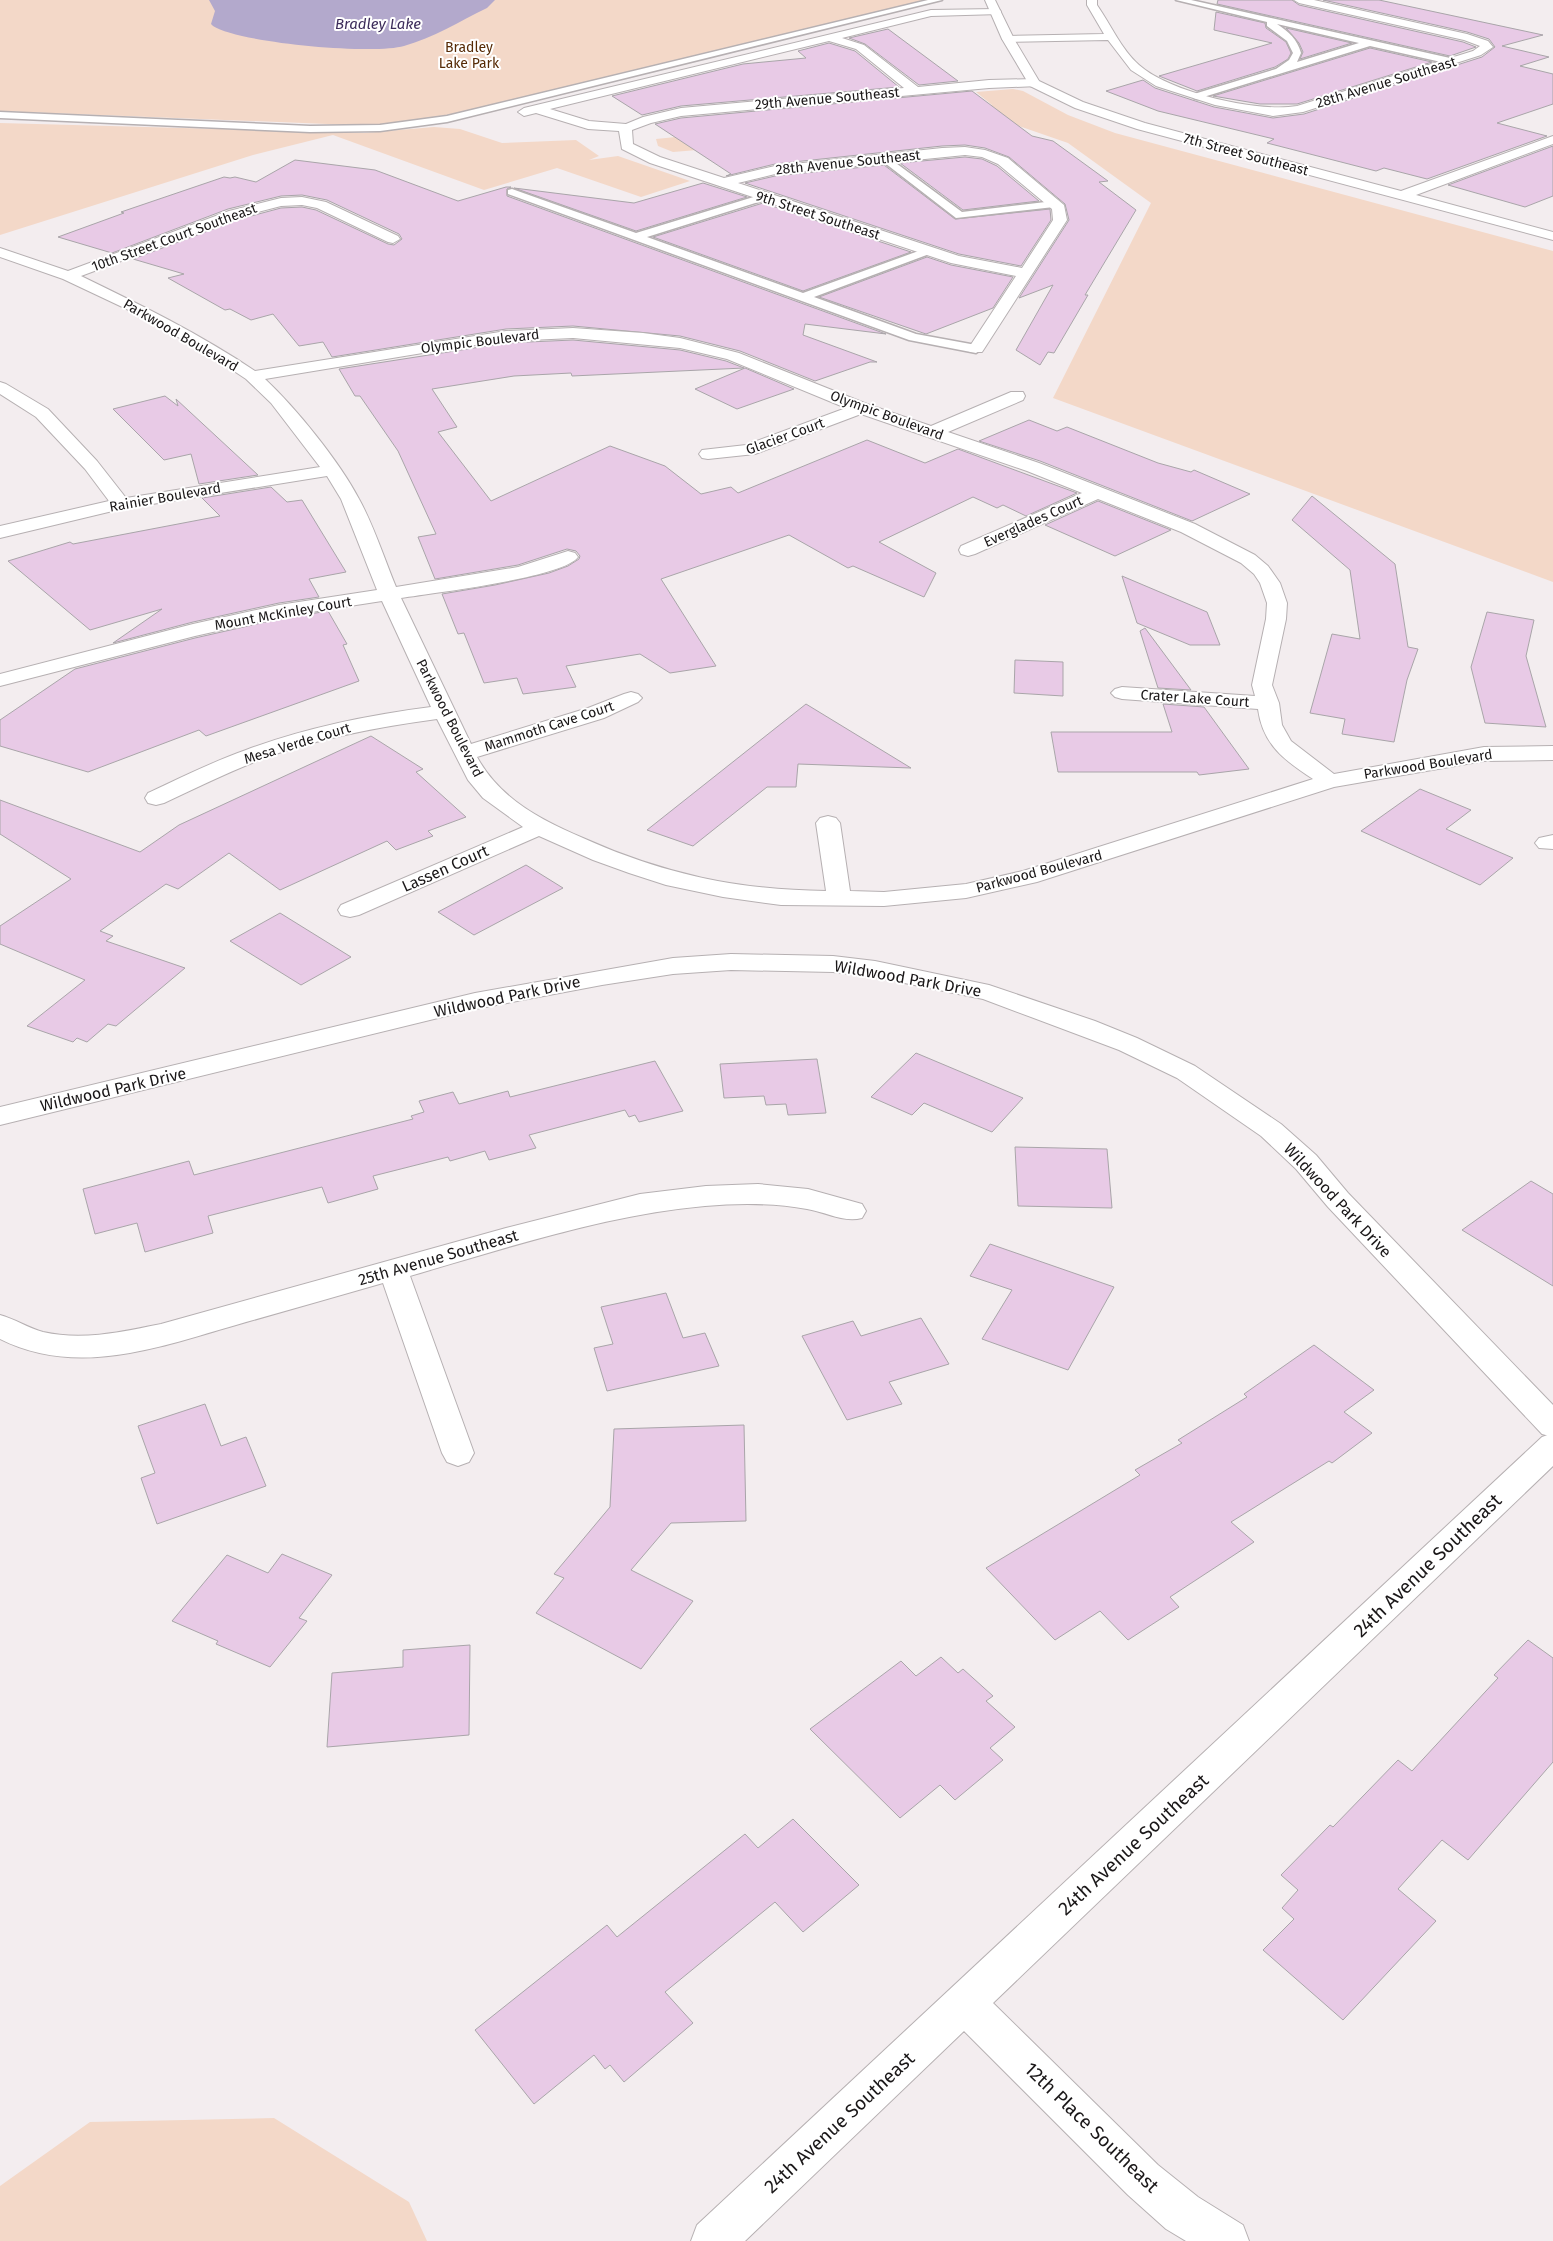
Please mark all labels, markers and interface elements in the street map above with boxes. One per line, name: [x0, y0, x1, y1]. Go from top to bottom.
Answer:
water label: Bradley Lake: [335, 15, 421, 33]
park label: Bradley Lake Park: [439, 39, 500, 72]
street label: 28th Avenue Southeast: [1314, 53, 1459, 112]
street label: 29th Avenue Southeast: [754, 84, 901, 113]
street label: 7th Street Southeast: [1182, 130, 1311, 180]
street label: 28th Avenue Southeast: [775, 146, 922, 179]
street label: 9th Street Southeast: [754, 187, 883, 244]
street label: 10th Street Court Southeast: [89, 199, 260, 275]
street label: Parkwood Boulevard: [120, 296, 241, 375]
street label: Olympic Boulevard: [420, 326, 540, 357]
street label: Olympic Boulevard: [828, 387, 946, 444]
street label: Glacier Court: [744, 414, 828, 459]
street label: Rainier Boulevard: [108, 479, 222, 516]
street label: Everglades Court: [981, 492, 1086, 551]
street label: Mount McKinley Court: [213, 593, 354, 634]
street label: Parkwood Boulevard: [412, 656, 487, 780]
street label: Crater Lake Court: [1140, 686, 1251, 711]
street label: Mammoth Cave Court: [482, 697, 617, 755]
street label: Mesa Verde Court: [242, 719, 353, 768]
street label: Parkwood Boulevard: [1362, 746, 1494, 783]
street label: Lassen Court: [399, 841, 492, 896]
street label: Parkwood Boulevard: [974, 846, 1104, 897]
street label: Wildwood Park Drive: [833, 956, 983, 1001]
street label: Wildwood Park Drive: [432, 972, 582, 1021]
street label: Wildwood Park Drive: [38, 1063, 188, 1116]
street label: Wildwood Park Drive: [1280, 1139, 1395, 1261]
street label: 25th Avenue Southeast: [356, 1225, 520, 1289]
street label: 24th Avenue Southeast: [1349, 1489, 1506, 1642]
street label: 24th Avenue Southeast: [1054, 1769, 1213, 1920]
street label: 24th Avenue Southeast: [760, 2047, 919, 2198]
street label: 12th Place Southeast: [1020, 2057, 1164, 2198]

